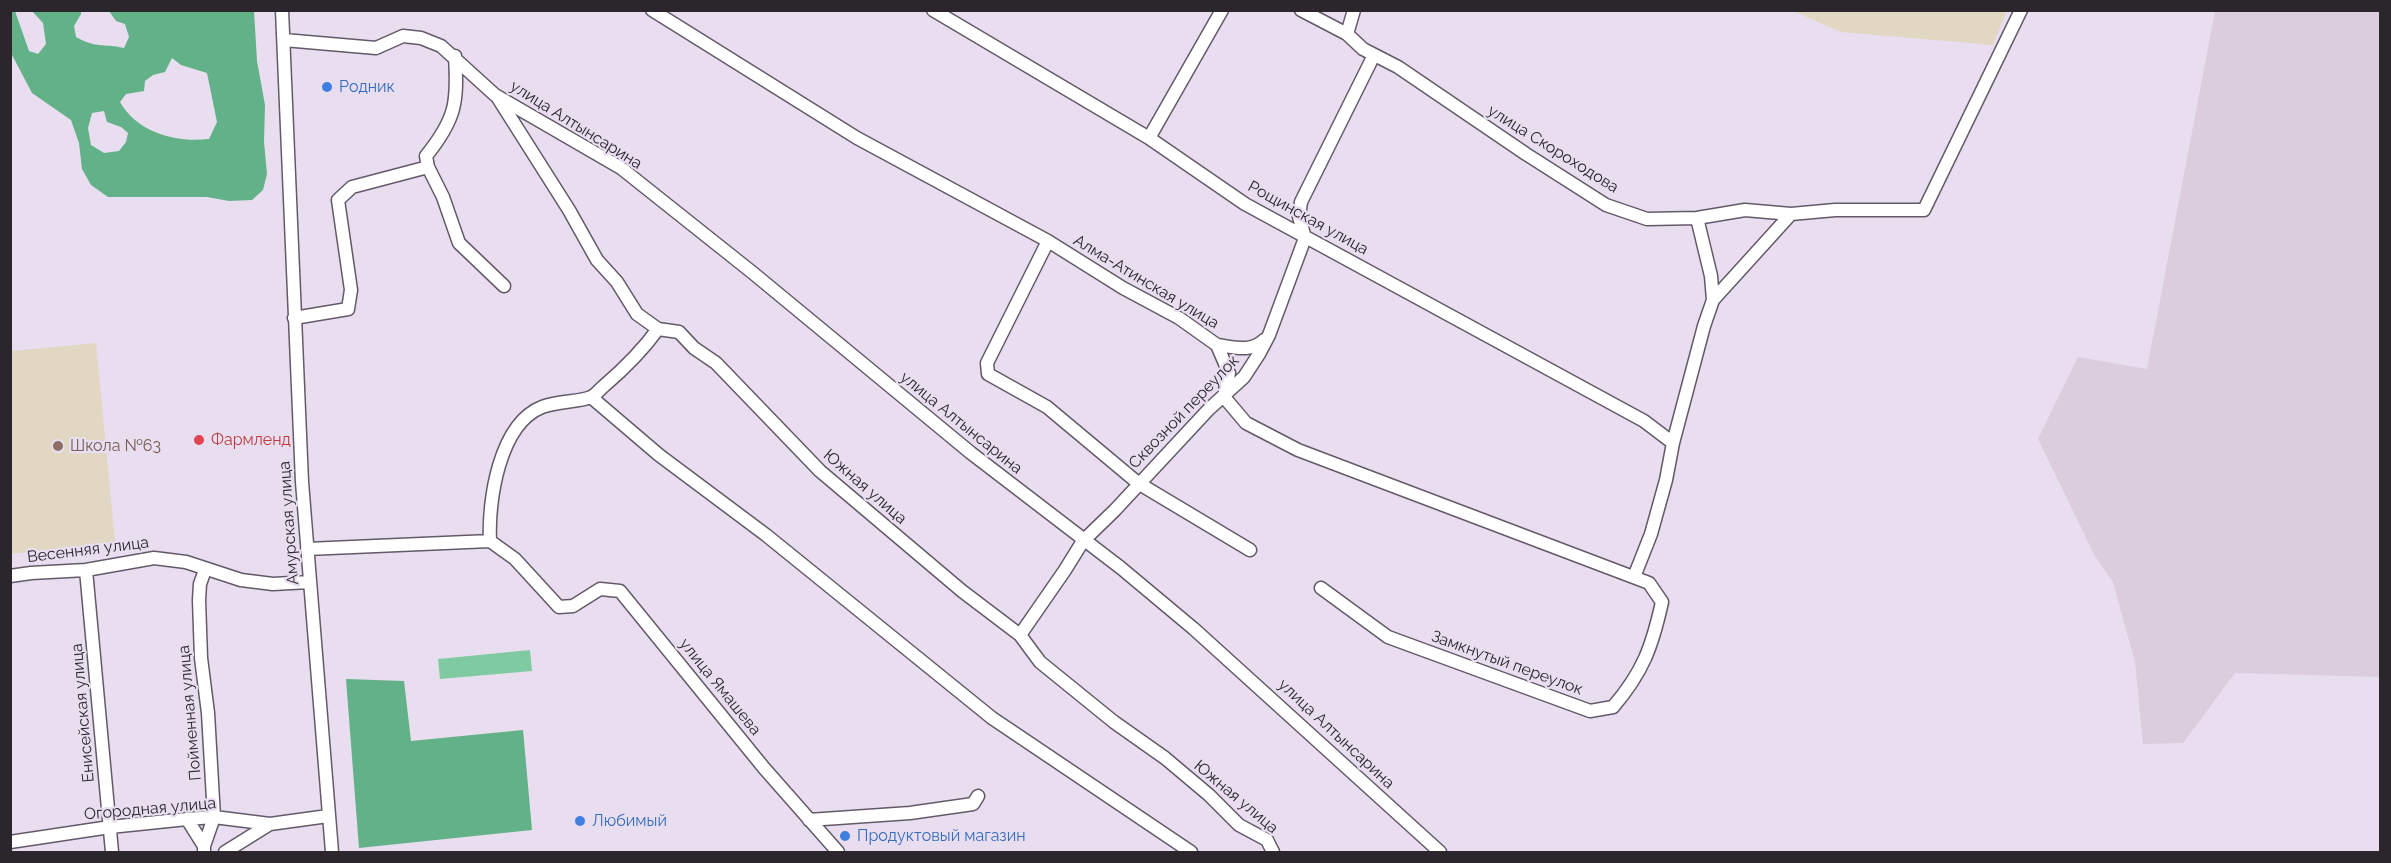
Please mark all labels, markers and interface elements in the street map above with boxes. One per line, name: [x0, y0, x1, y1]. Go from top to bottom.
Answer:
place label: Родник: [339, 77, 395, 97]
street label: улица Алтынсарина: [506, 77, 646, 173]
marker: Родник: [320, 80, 334, 94]
street label: улица Скороходова: [1484, 101, 1622, 197]
street label: Рощинская улица: [1244, 177, 1372, 259]
street label: Алма-Атинская улица: [1070, 231, 1222, 333]
street label: Сквозной переулок: [1125, 351, 1243, 473]
street label: улица Алтынсарина: [896, 368, 1026, 478]
place label: Фармленд: [211, 430, 291, 450]
marker: Фармленд: [192, 433, 206, 447]
place label: Школа №63: [70, 436, 161, 456]
marker: Школа №63: [51, 439, 65, 453]
street label: Южная улица: [819, 446, 911, 528]
street label: Амурская улица: [275, 460, 303, 586]
street label: Весенняя улица: [26, 533, 150, 567]
street label: Замкнутый переулок: [1429, 627, 1585, 699]
street label: улица Ямашева: [675, 635, 765, 739]
street label: Енисейская улица: [67, 643, 99, 783]
street label: Пойменная улица: [175, 644, 205, 782]
street label: улица Алтынсарина: [1274, 675, 1398, 793]
street label: Южная улица: [1190, 756, 1282, 838]
street label: Огородная улица: [83, 794, 217, 824]
place label: Любимый: [592, 811, 667, 831]
marker: Любимый: [573, 814, 587, 828]
place label: Продуктовый магазин: [857, 826, 1026, 846]
marker: Продуктовый магазин: [838, 829, 852, 843]

